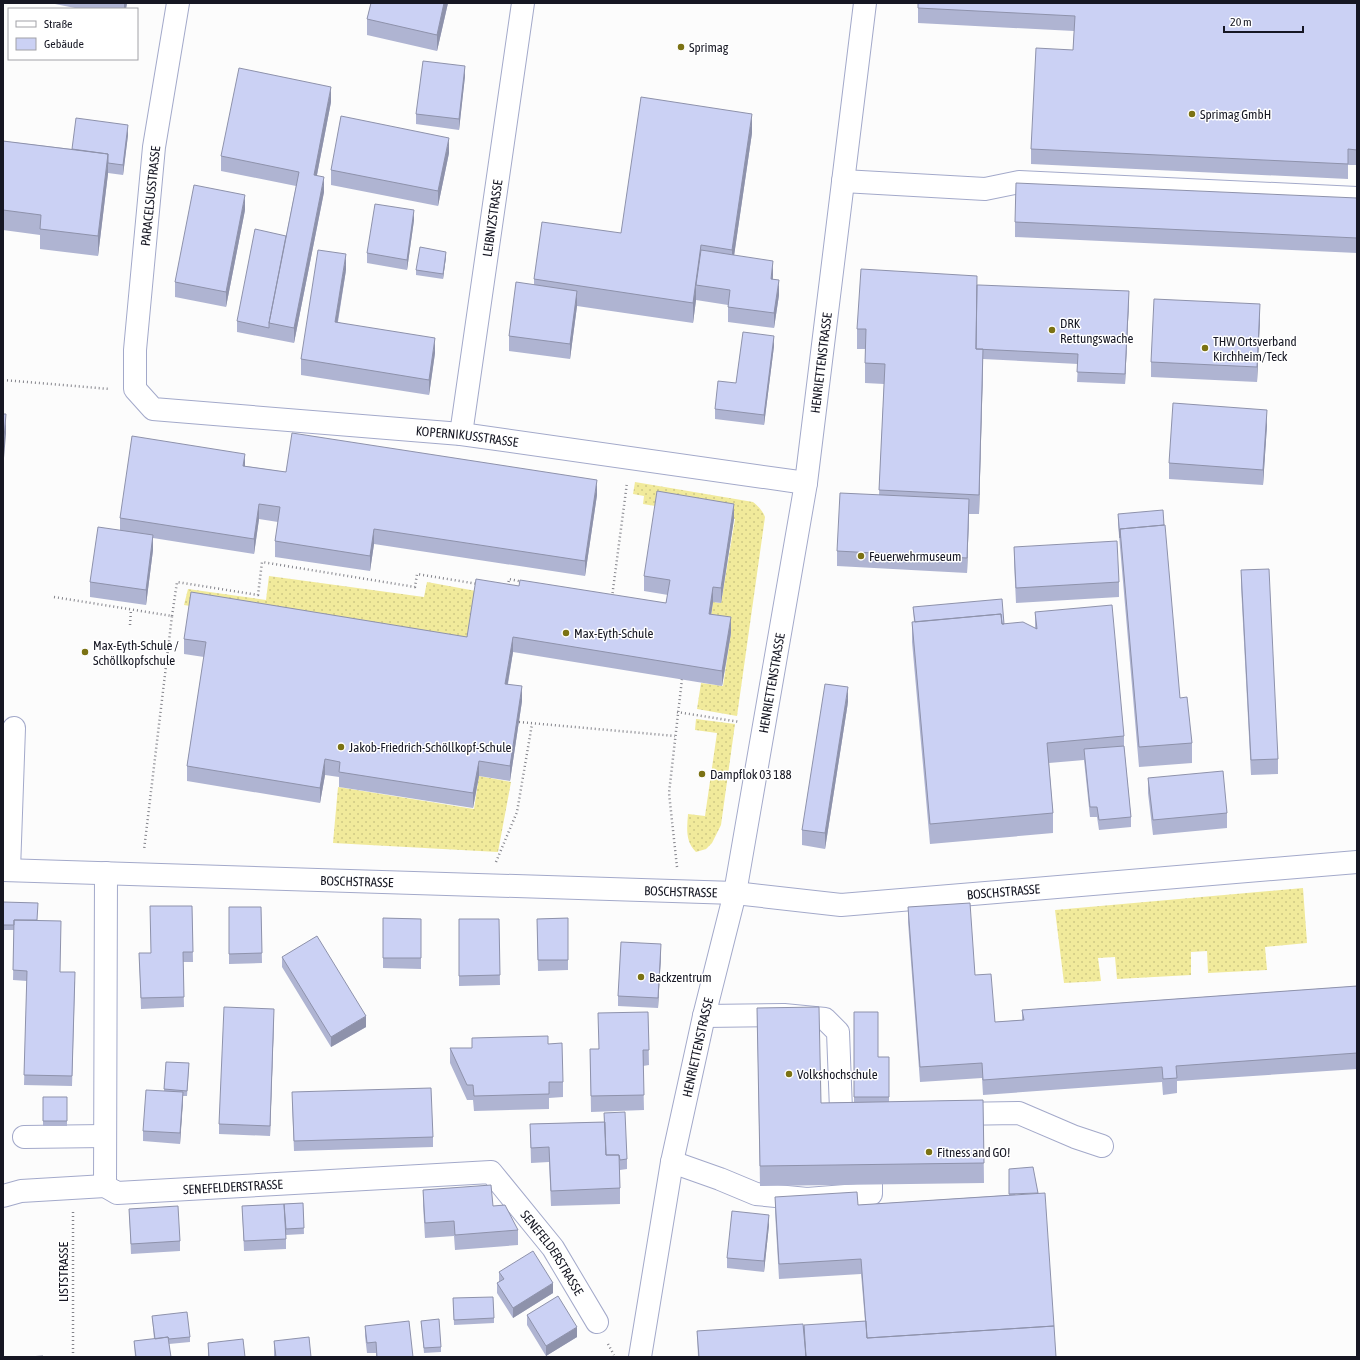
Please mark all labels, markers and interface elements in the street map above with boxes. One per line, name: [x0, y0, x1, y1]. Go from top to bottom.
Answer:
legend: [8, 8, 138, 60]
scale bar: [1224, 8, 1303, 34]
text: 20 m: [1230, 15, 1252, 29]
text: Straße: [44, 17, 72, 31]
text: Gebäude: [44, 37, 84, 51]
place label: Sprimag: [689, 40, 729, 55]
marker: Sprimag: [676, 42, 686, 52]
place label: Sprimag GmbH: [1200, 107, 1271, 122]
marker: Sprimag GmbH: [1187, 109, 1197, 119]
street label: PARACELSUSSTRASSE: [138, 145, 163, 247]
street label: LEIBNIZSTRASSE: [480, 178, 506, 258]
street label: HENRIETTENSTRASSE: [808, 311, 835, 414]
place label: DRK Rettungswache: [1060, 316, 1133, 346]
marker: DRK Rettungswache: [1047, 325, 1057, 335]
place label: THW Ortsverband Kirchheim/Teck: [1213, 334, 1297, 364]
marker: THW Ortsverband Kirchheim/Teck: [1200, 343, 1210, 353]
street label: KOPERNIKUSSTRASSE: [415, 423, 520, 450]
place label: Feuerwehrmuseum: [869, 549, 961, 564]
marker: Feuerwehrmuseum: [856, 551, 866, 561]
place label: Max-Eyth-Schule: [574, 626, 654, 641]
marker: Max-Eyth-Schule: [561, 628, 571, 638]
street label: HENRIETTENSTRASSE: [756, 631, 788, 734]
place label: Max-Eyth-Schule / Schöllkopfschule: [93, 638, 179, 668]
marker: Max-Eyth-Schule / Schöllkopfschule: [80, 647, 90, 657]
place label: Jakob-Friedrich-Schöllkopf-Schule: [349, 740, 511, 755]
marker: Jakob-Friedrich-Schöllkopf-Schule: [336, 742, 346, 752]
place label: Dampflok 03 188: [710, 767, 792, 782]
marker: Dampflok 03 188: [697, 769, 707, 779]
street label: BOSCHSTRASSE: [320, 873, 394, 890]
street label: BOSCHSTRASSE: [966, 881, 1041, 902]
street label: BOSCHSTRASSE: [644, 883, 718, 900]
place label: Backzentrum: [649, 970, 712, 985]
marker: Backzentrum: [636, 972, 646, 982]
street label: HENRIETTENSTRASSE: [679, 996, 716, 1099]
place label: Volkshochschule: [797, 1067, 878, 1082]
marker: Volkshochschule: [784, 1069, 794, 1079]
place label: Fitness and GO!: [937, 1145, 1010, 1160]
marker: Fitness and GO!: [924, 1147, 934, 1157]
street label: SENEFELDERSTRASSE: [183, 1177, 284, 1197]
street label: SENEFELDERSTRASSE: [517, 1208, 587, 1298]
street label: LISTSTRASSE: [56, 1242, 71, 1302]

